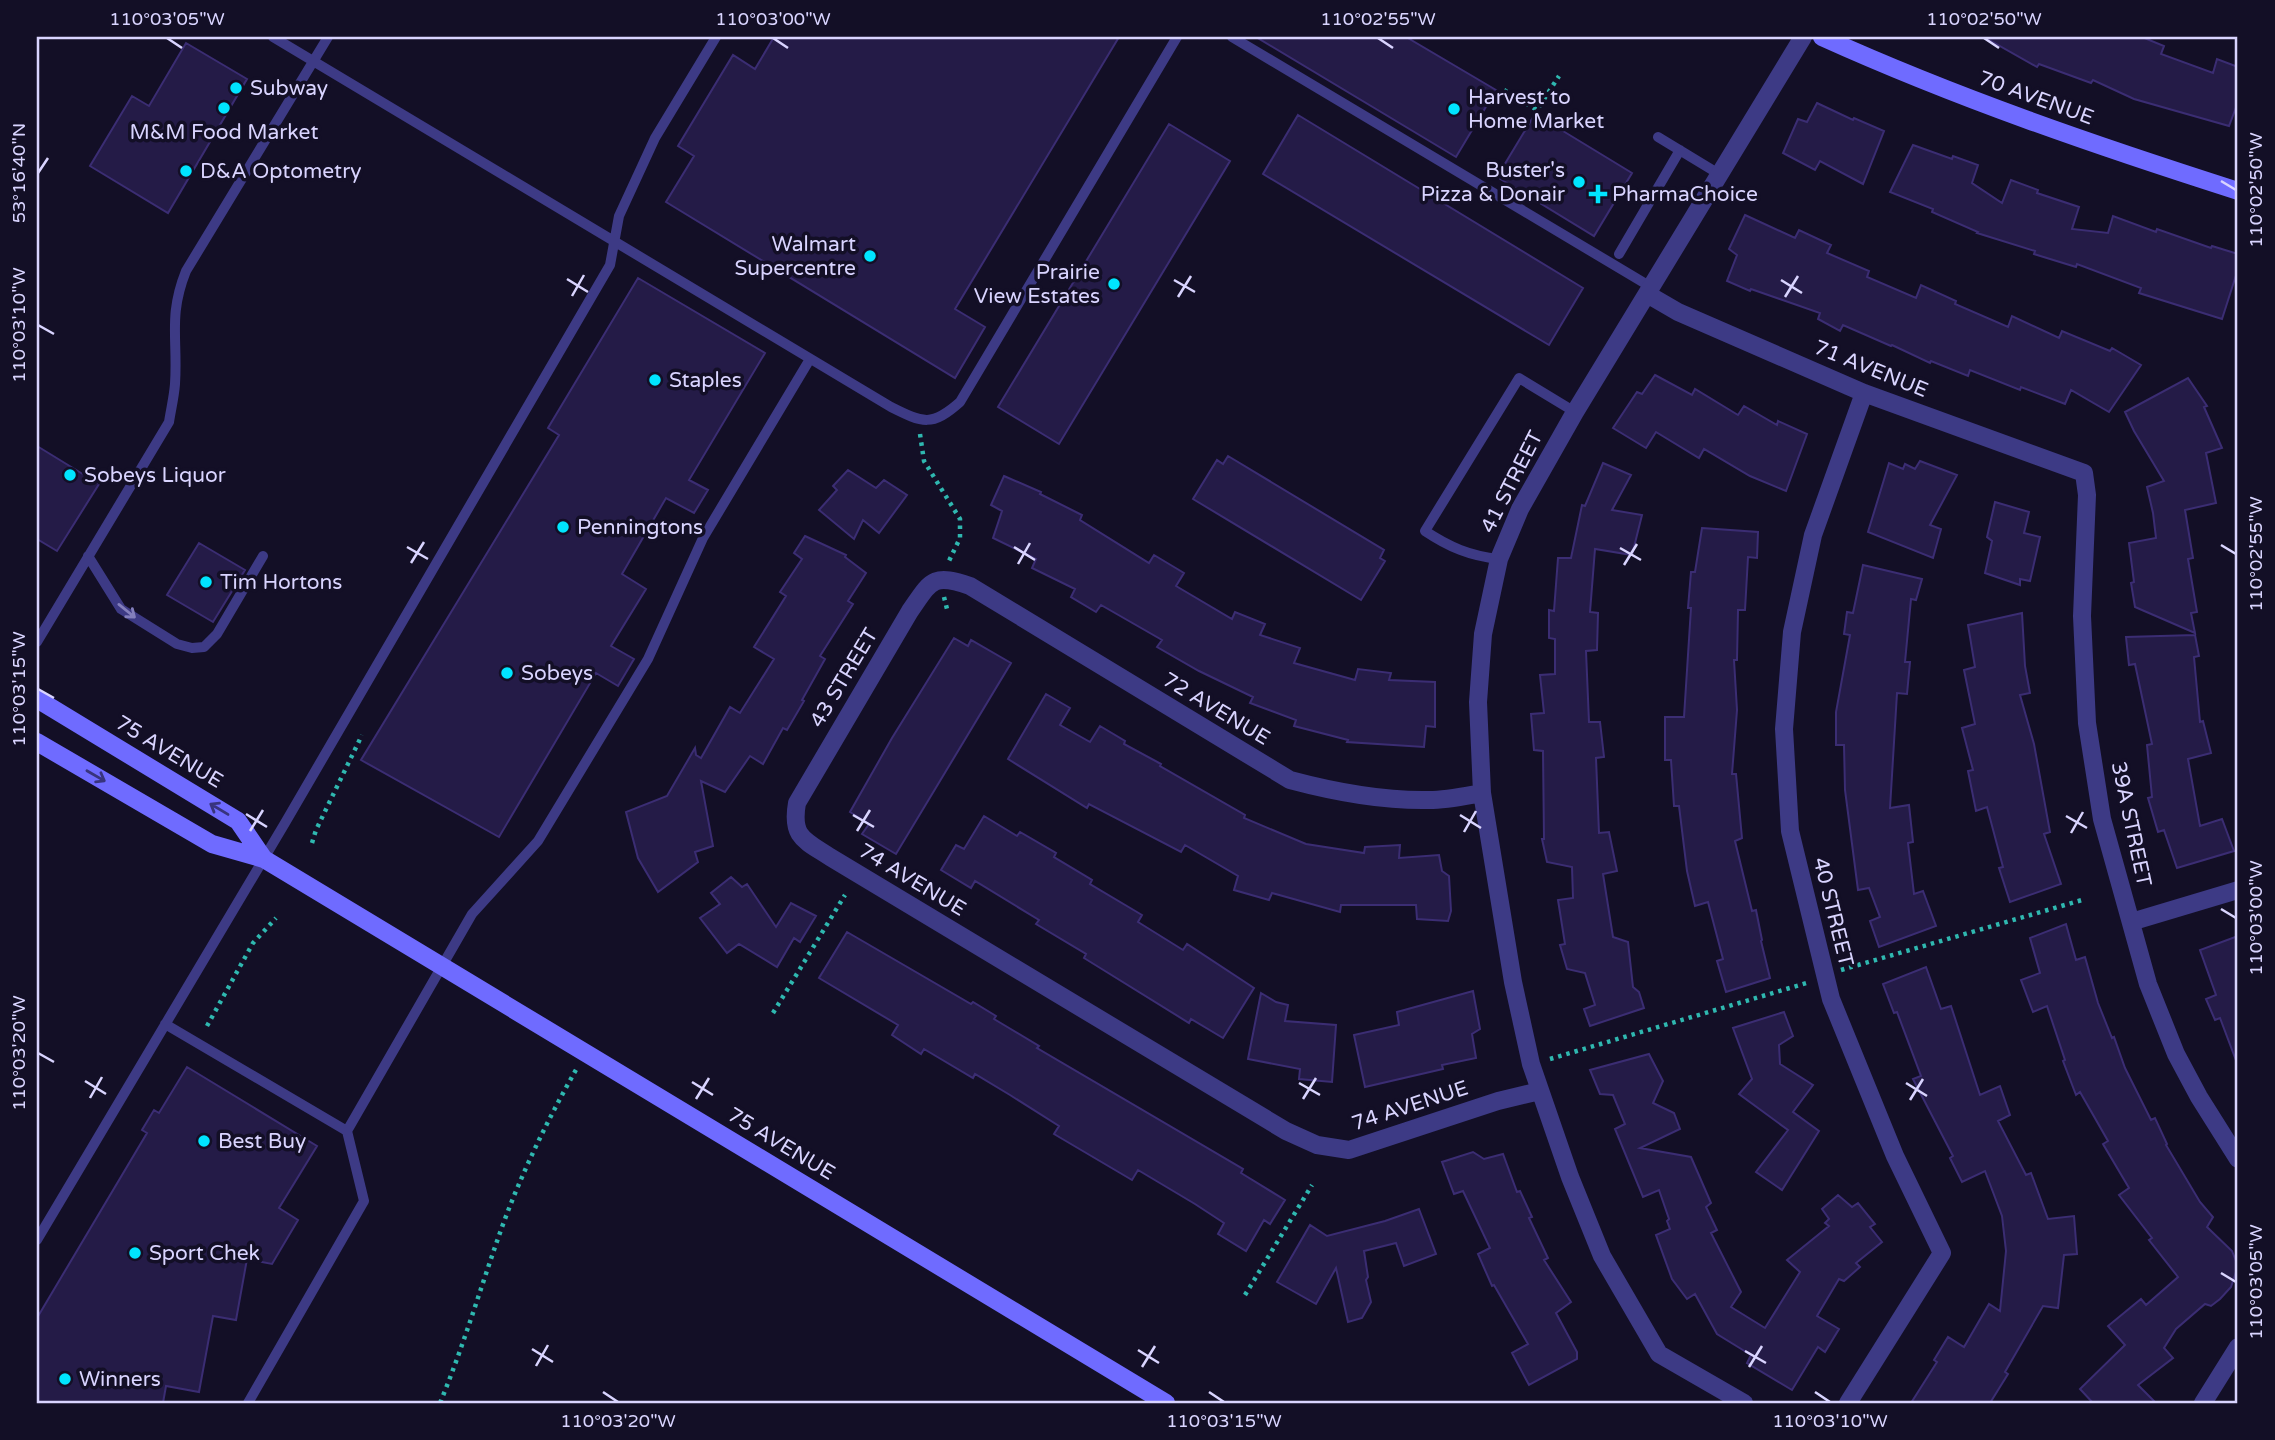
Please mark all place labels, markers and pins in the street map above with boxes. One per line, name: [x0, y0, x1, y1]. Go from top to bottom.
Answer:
place label: Subway: [250, 76, 328, 101]
marker: Subway: [228, 80, 244, 96]
place label: Harvest to Home Market: [1468, 85, 1604, 134]
marker: M&M Food Market: [216, 100, 232, 116]
marker: Harvest to Home Market: [1446, 101, 1462, 117]
place label: M&M Food Market: [130, 120, 318, 145]
place label: Buster's Pizza & Donair: [1421, 158, 1565, 207]
place label: D&A Optometry: [200, 159, 361, 184]
marker: D&A Optometry: [178, 163, 194, 179]
marker: Buster's Pizza & Donair: [1571, 174, 1587, 190]
place label: PharmaChoice: [1612, 182, 1758, 207]
marker: PharmaChoice: [1590, 186, 1606, 202]
place label: Walmart Supercentre: [734, 232, 856, 281]
marker: Walmart Supercentre: [862, 248, 878, 264]
place label: Prairie View Estates: [974, 260, 1100, 309]
marker: Prairie View Estates: [1106, 276, 1122, 292]
place label: Staples: [669, 368, 742, 393]
marker: Staples: [647, 372, 663, 388]
place label: Sobeys Liquor: [84, 463, 226, 488]
marker: Sobeys Liquor: [62, 467, 78, 483]
place label: Penningtons: [577, 515, 703, 540]
marker: Penningtons: [555, 519, 571, 535]
place label: Tim Hortons: [220, 570, 342, 595]
marker: Tim Hortons: [198, 574, 214, 590]
place label: Sobeys: [521, 661, 593, 686]
marker: Sobeys: [499, 665, 515, 681]
place label: Best Buy: [218, 1129, 306, 1154]
marker: Best Buy: [196, 1133, 212, 1149]
place label: Sport Chek: [149, 1241, 260, 1266]
marker: Sport Chek: [127, 1245, 143, 1261]
place label: Winners: [79, 1367, 161, 1392]
marker: Winners: [57, 1371, 73, 1387]

